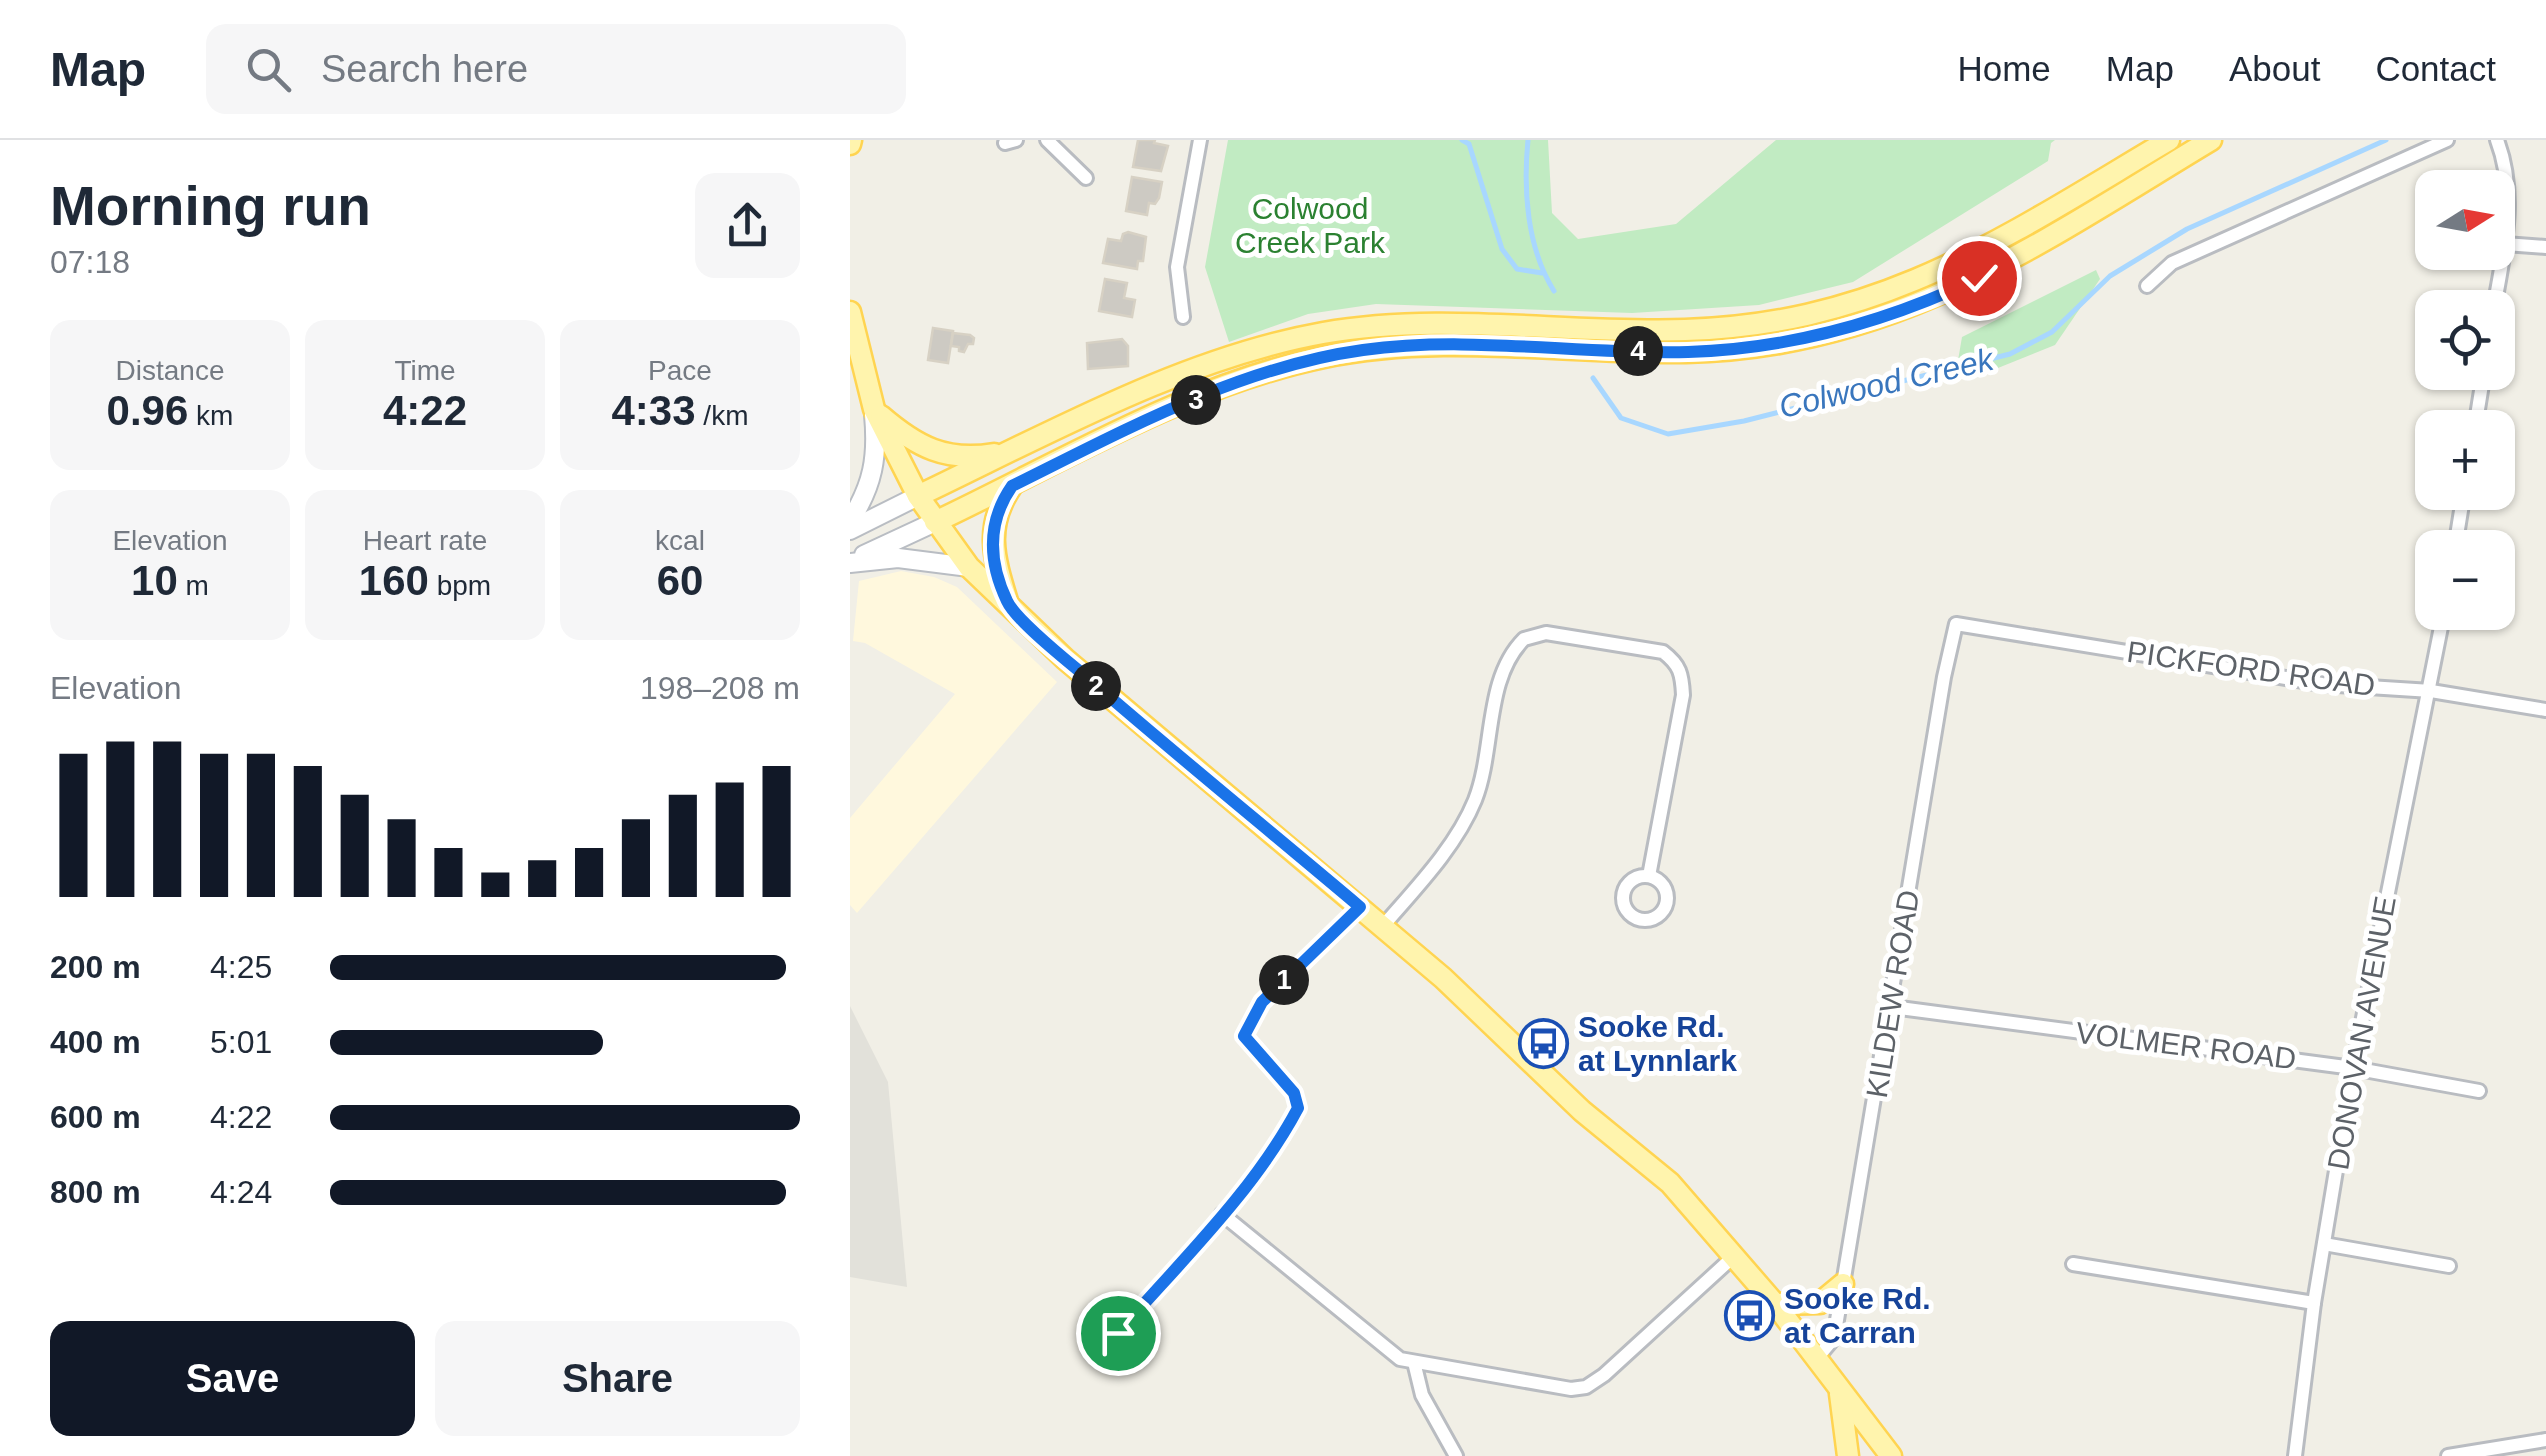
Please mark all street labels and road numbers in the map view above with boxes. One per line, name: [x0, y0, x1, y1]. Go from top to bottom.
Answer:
street label: PICKFORD ROAD: [2125, 635, 2377, 702]
street label: KILDEW ROAD: [1860, 888, 1925, 1100]
street label: DONOVAN AVENUE: [2321, 894, 2402, 1172]
street label: VOLMER ROAD: [2074, 1016, 2298, 1075]

